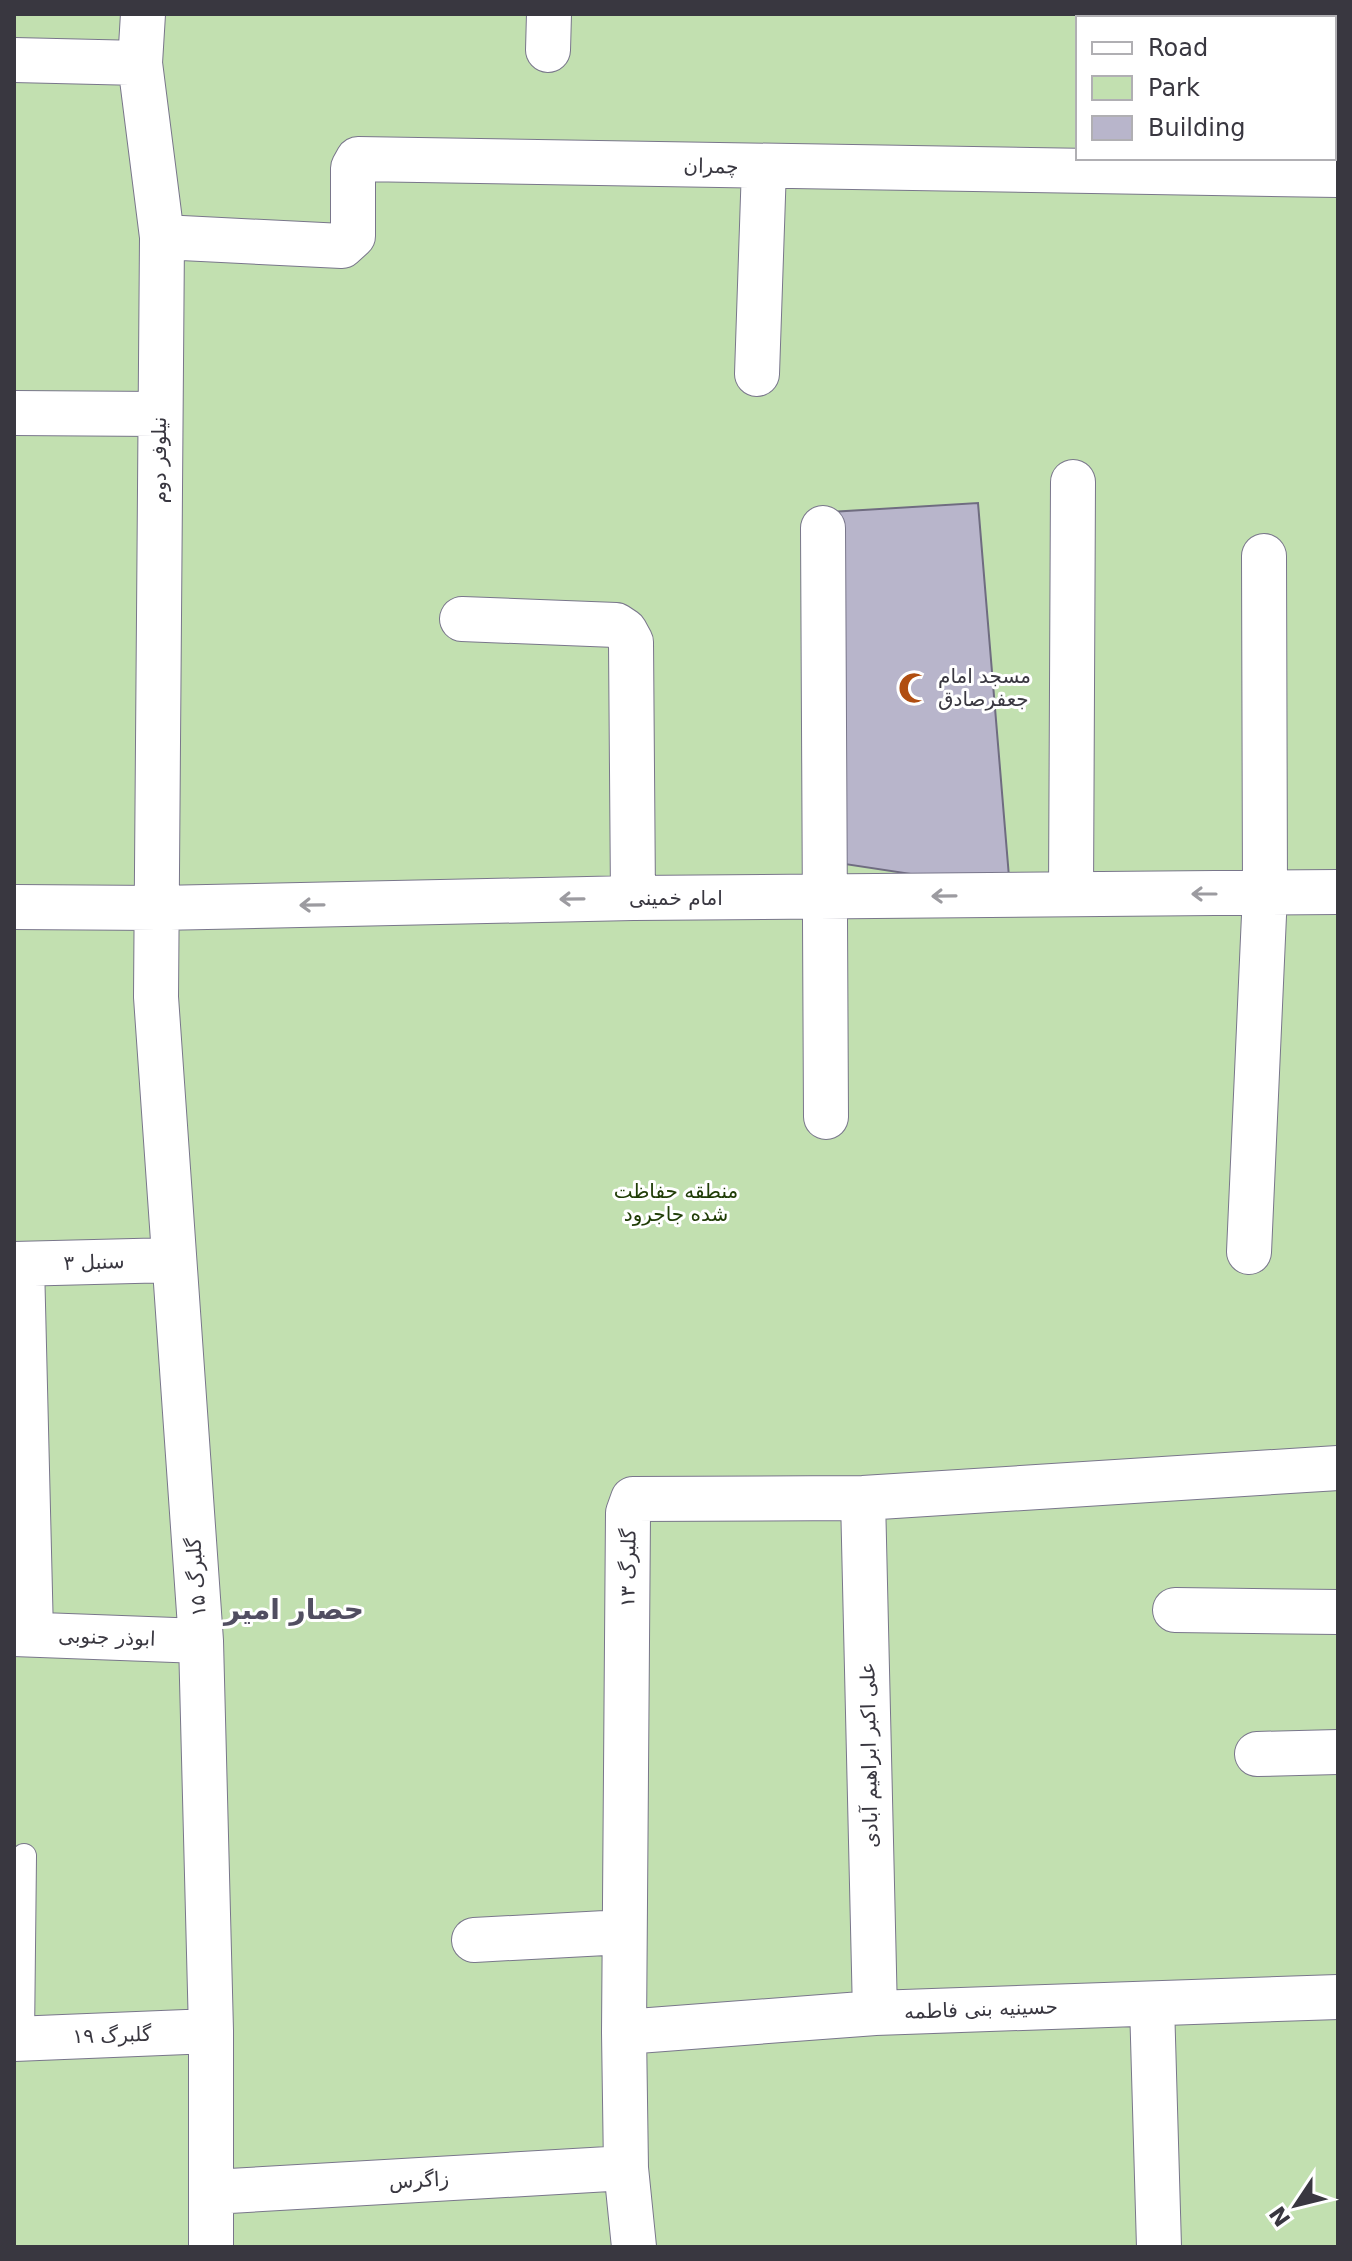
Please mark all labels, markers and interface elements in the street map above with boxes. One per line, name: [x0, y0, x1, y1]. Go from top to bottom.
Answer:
legend: [1076, 16, 1336, 160]
text: Road: [1148, 34, 1208, 62]
text: Park: [1148, 74, 1200, 102]
text: Building: [1148, 114, 1245, 142]
street label: چمران: [683, 154, 739, 178]
street label: نیلوفر دوم: [147, 417, 171, 503]
place label: مسجد امام جعفرصادق: [938, 664, 1031, 711]
mosque icon: مسجد امام جعفرصادق: [897, 671, 931, 705]
street label: امام خمینی: [629, 886, 723, 910]
one-way arrow: [1191, 886, 1218, 901]
one-way arrow: [931, 888, 958, 903]
one-way arrow: [559, 891, 586, 907]
one-way arrow: [299, 897, 326, 912]
park label: منطقه حفاظت شده جاجرود: [614, 1179, 738, 1226]
street label: سنبل ۳: [63, 1249, 125, 1275]
street label: گلبرگ ۱۳: [615, 1528, 641, 1608]
street label: گلبرگ ۱۵: [181, 1536, 211, 1617]
district label: حصار امیر: [222, 1593, 364, 1626]
street label: ابوذر جنوبی: [58, 1623, 156, 1651]
street label: علی اکبر ابراهیم آبادی: [854, 1662, 883, 1848]
street label: حسینیه بنی فاطمه: [904, 1994, 1058, 2024]
street label: گلبرگ ۱۹: [72, 2022, 152, 2048]
north arrow: [1256, 2165, 1336, 2245]
street label: زاگرس: [388, 2166, 450, 2194]
text: N: [1265, 2201, 1296, 2231]

